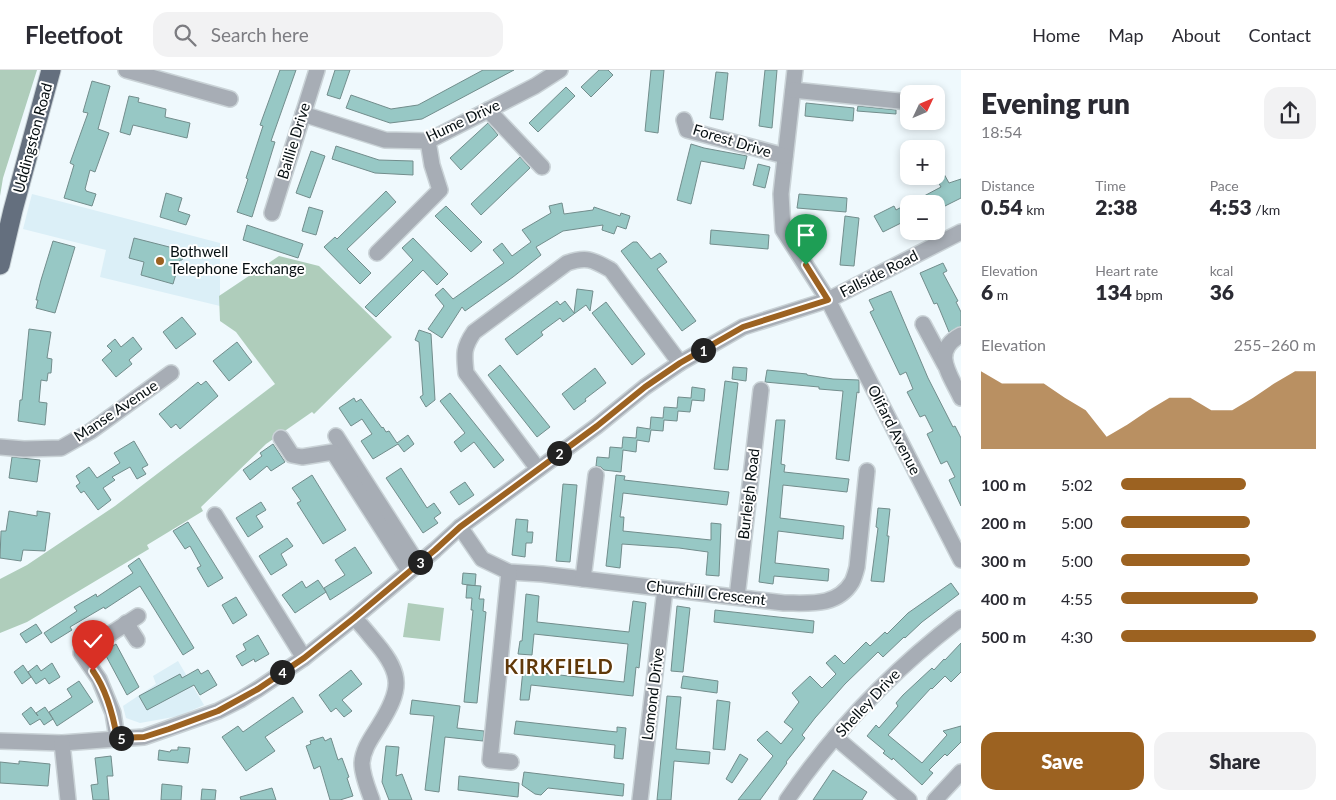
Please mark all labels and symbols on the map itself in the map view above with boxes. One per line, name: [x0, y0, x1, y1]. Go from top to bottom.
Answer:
street label: Uddingston Road: [9, 81, 55, 195]
north arrow: [900, 85, 945, 130]
street label: Hume Drive: [423, 95, 502, 145]
street label: Baillie Drive: [273, 100, 313, 181]
street label: Forest Drive: [691, 120, 774, 160]
pin: [785, 214, 827, 265]
place label: Bothwell Telephone Exchange: [170, 242, 305, 277]
street label: Fallside Road: [836, 246, 921, 301]
marker: Bothwell Telephone Exchange: [154, 255, 166, 267]
pin: 1: [690, 338, 716, 362]
street label: Manse Avenue: [70, 376, 161, 445]
street label: Olifard Avenue: [865, 382, 925, 477]
pin: 2: [546, 440, 572, 466]
street label: Burleigh Road: [733, 447, 763, 540]
pin: 3: [408, 550, 432, 574]
street label: Churchill Crescent: [645, 576, 767, 608]
pin: [72, 620, 114, 671]
street label: Lomond Drive: [637, 647, 667, 741]
district label: KIRKFIELD: [504, 654, 614, 678]
pin: 4: [270, 660, 294, 684]
street label: Shelley Drive: [831, 665, 903, 740]
pin: 5: [108, 726, 134, 750]

